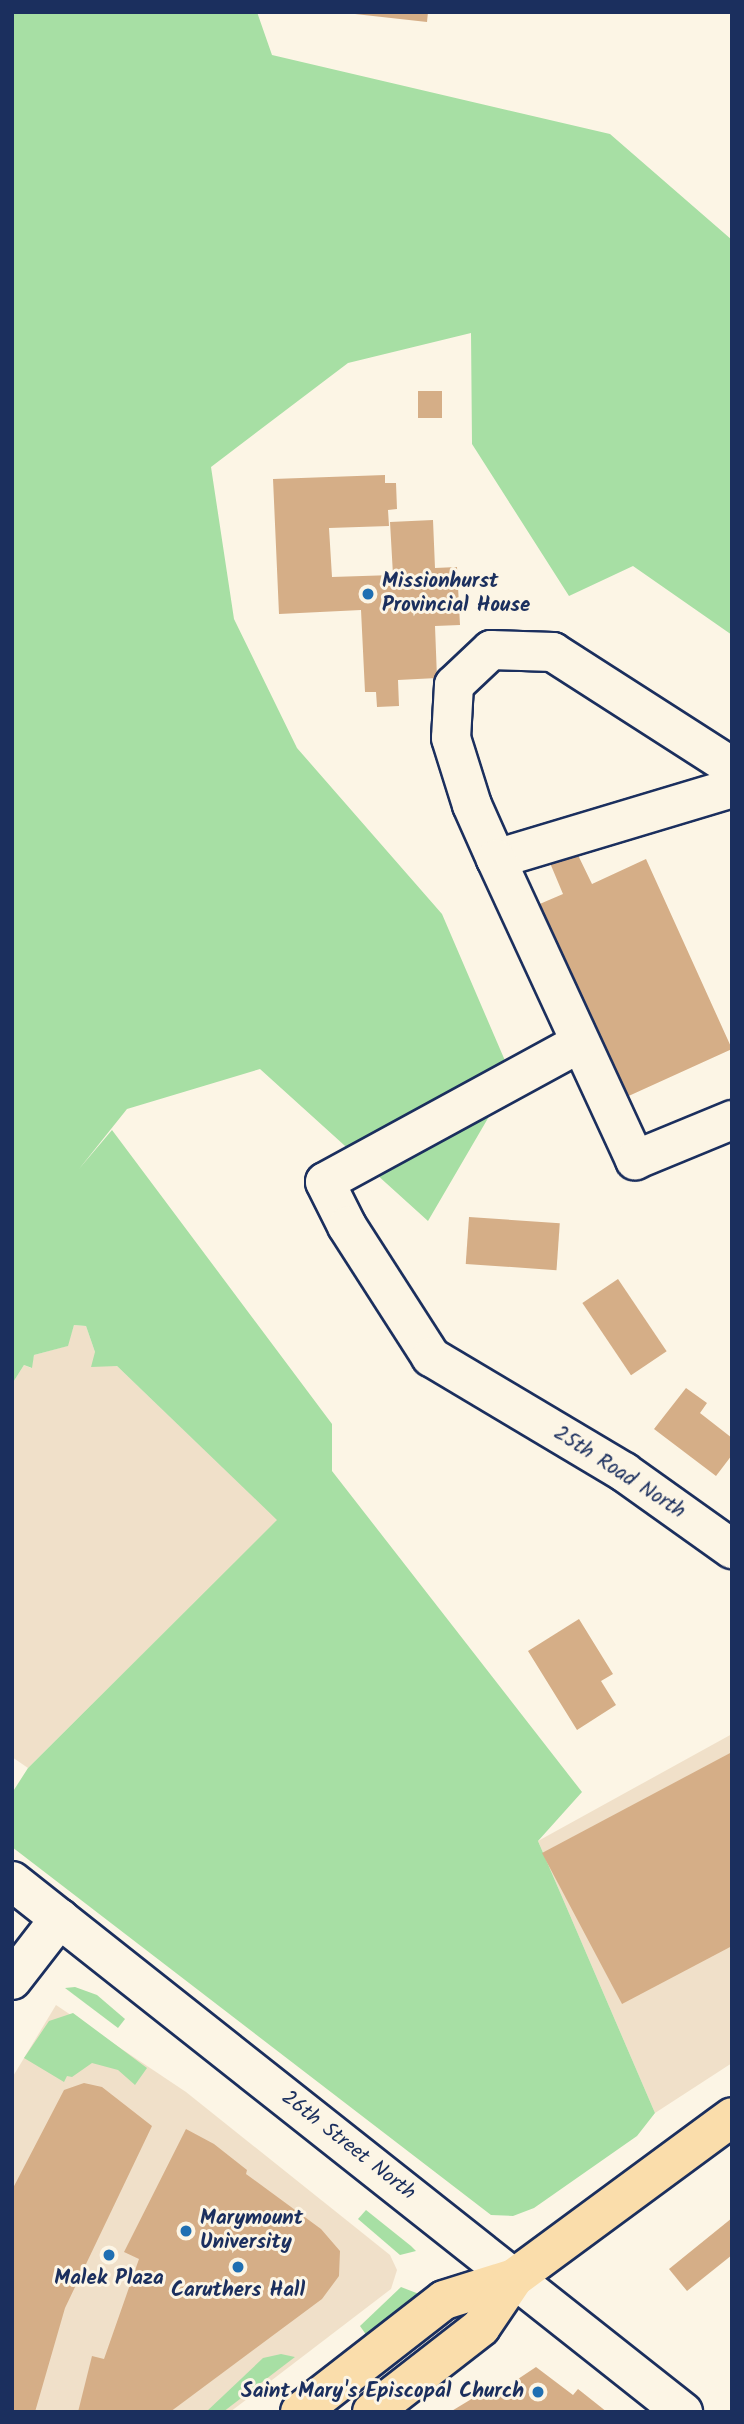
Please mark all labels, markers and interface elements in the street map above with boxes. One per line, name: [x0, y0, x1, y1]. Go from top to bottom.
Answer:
place label: Missionhurst Provincial House: [382, 569, 530, 619]
marker: Missionhurst Provincial House: [360, 586, 376, 602]
street label: 25th Road North: [548, 1421, 690, 1525]
street label: 26th Street North: [276, 2086, 420, 2206]
place label: Marymount University: [200, 2206, 303, 2256]
marker: Marymount University: [178, 2223, 194, 2239]
marker: Malek Plaza: [101, 2247, 117, 2263]
marker: Caruthers Hall: [230, 2259, 246, 2275]
place label: Malek Plaza: [54, 2266, 164, 2292]
place label: Caruthers Hall: [171, 2278, 305, 2304]
place label: Saint Mary's Episcopal Church: [241, 2379, 524, 2405]
marker: Saint Mary's Episcopal Church: [530, 2384, 546, 2400]

